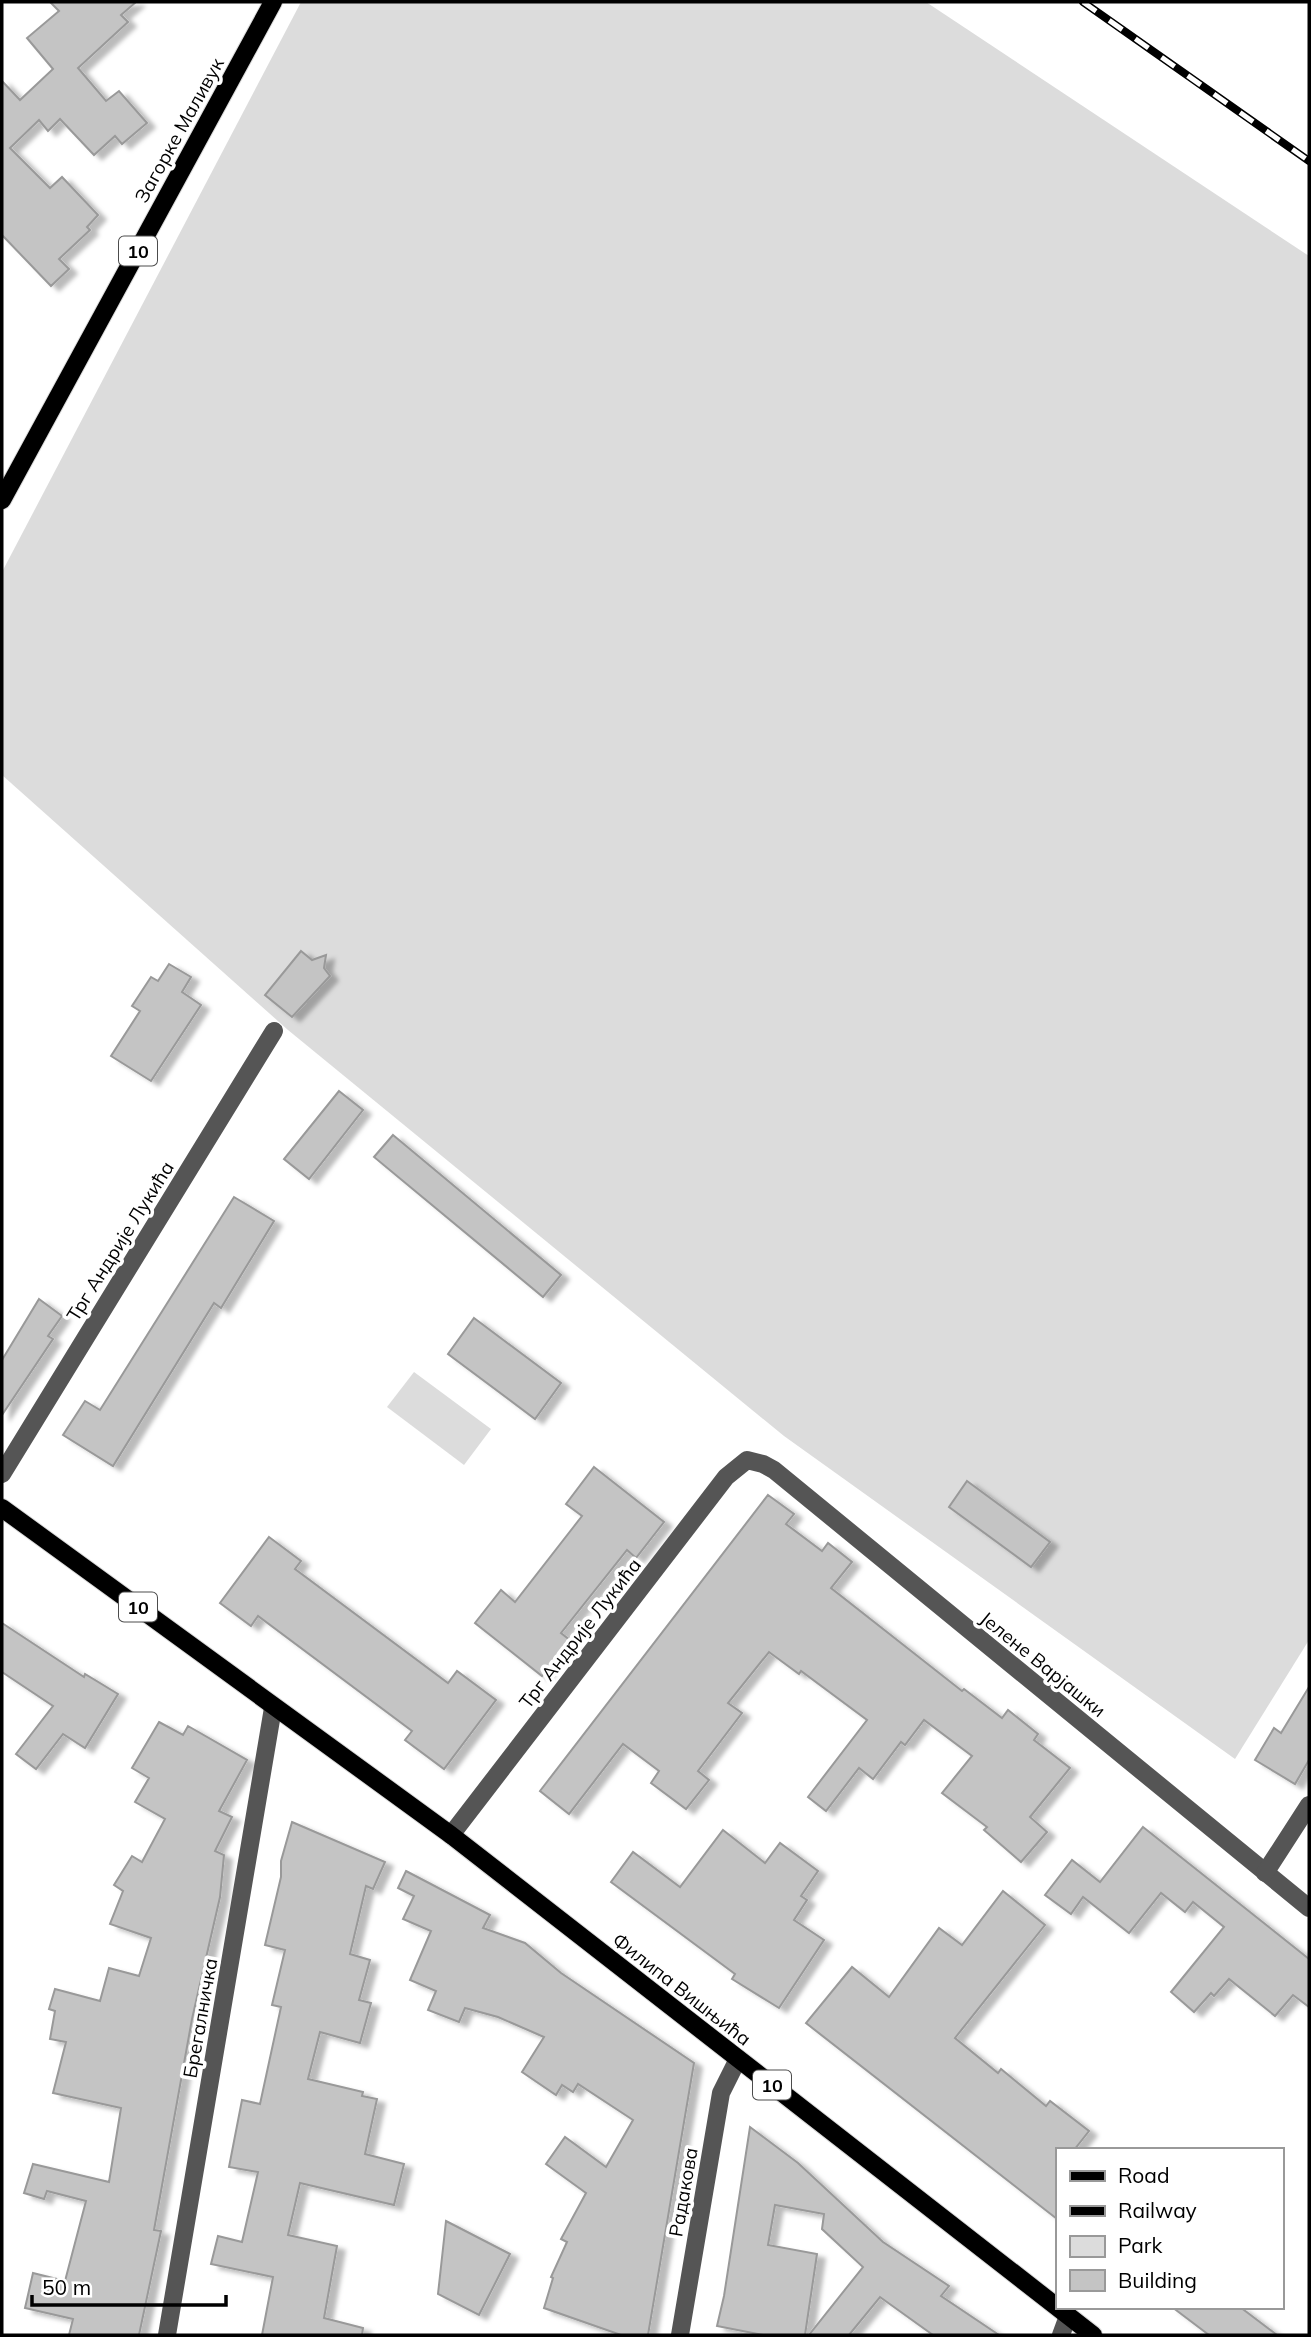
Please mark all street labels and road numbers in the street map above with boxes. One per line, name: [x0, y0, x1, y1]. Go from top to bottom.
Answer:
street label: Загорке Маливук: [129, 53, 229, 207]
road number: 10: [119, 236, 157, 265]
street label: Трг Андрије Лукића: [61, 1157, 179, 1325]
street label: Трг Андрије Лукића: [514, 1553, 646, 1713]
road number: 10: [119, 1592, 157, 1622]
street label: Јелене Варјашки: [975, 1606, 1111, 1722]
street label: Филипа Вишњића: [608, 1927, 756, 2051]
street label: Брегалничка: [178, 1956, 222, 2080]
road number: 10: [753, 2070, 791, 2099]
street label: Радакова: [663, 2145, 703, 2239]

